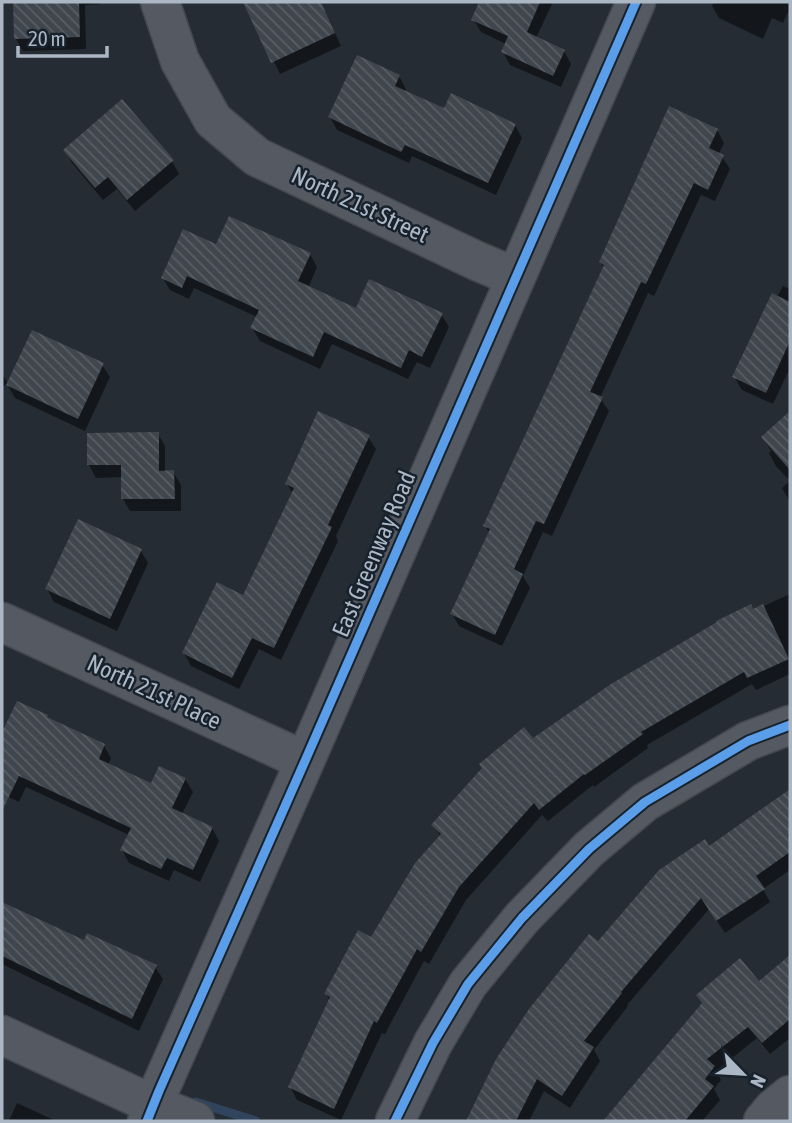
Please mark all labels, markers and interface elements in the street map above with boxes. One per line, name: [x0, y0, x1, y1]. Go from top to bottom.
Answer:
scale bar: [18, 14, 107, 58]
text: 20 m: [28, 26, 66, 50]
street label: North 21st Street: [287, 161, 433, 248]
street label: East Greenway Road: [326, 467, 421, 641]
street label: North 21st Place: [83, 649, 225, 734]
north arrow: [708, 1039, 778, 1109]
text: N: [746, 1071, 771, 1091]

